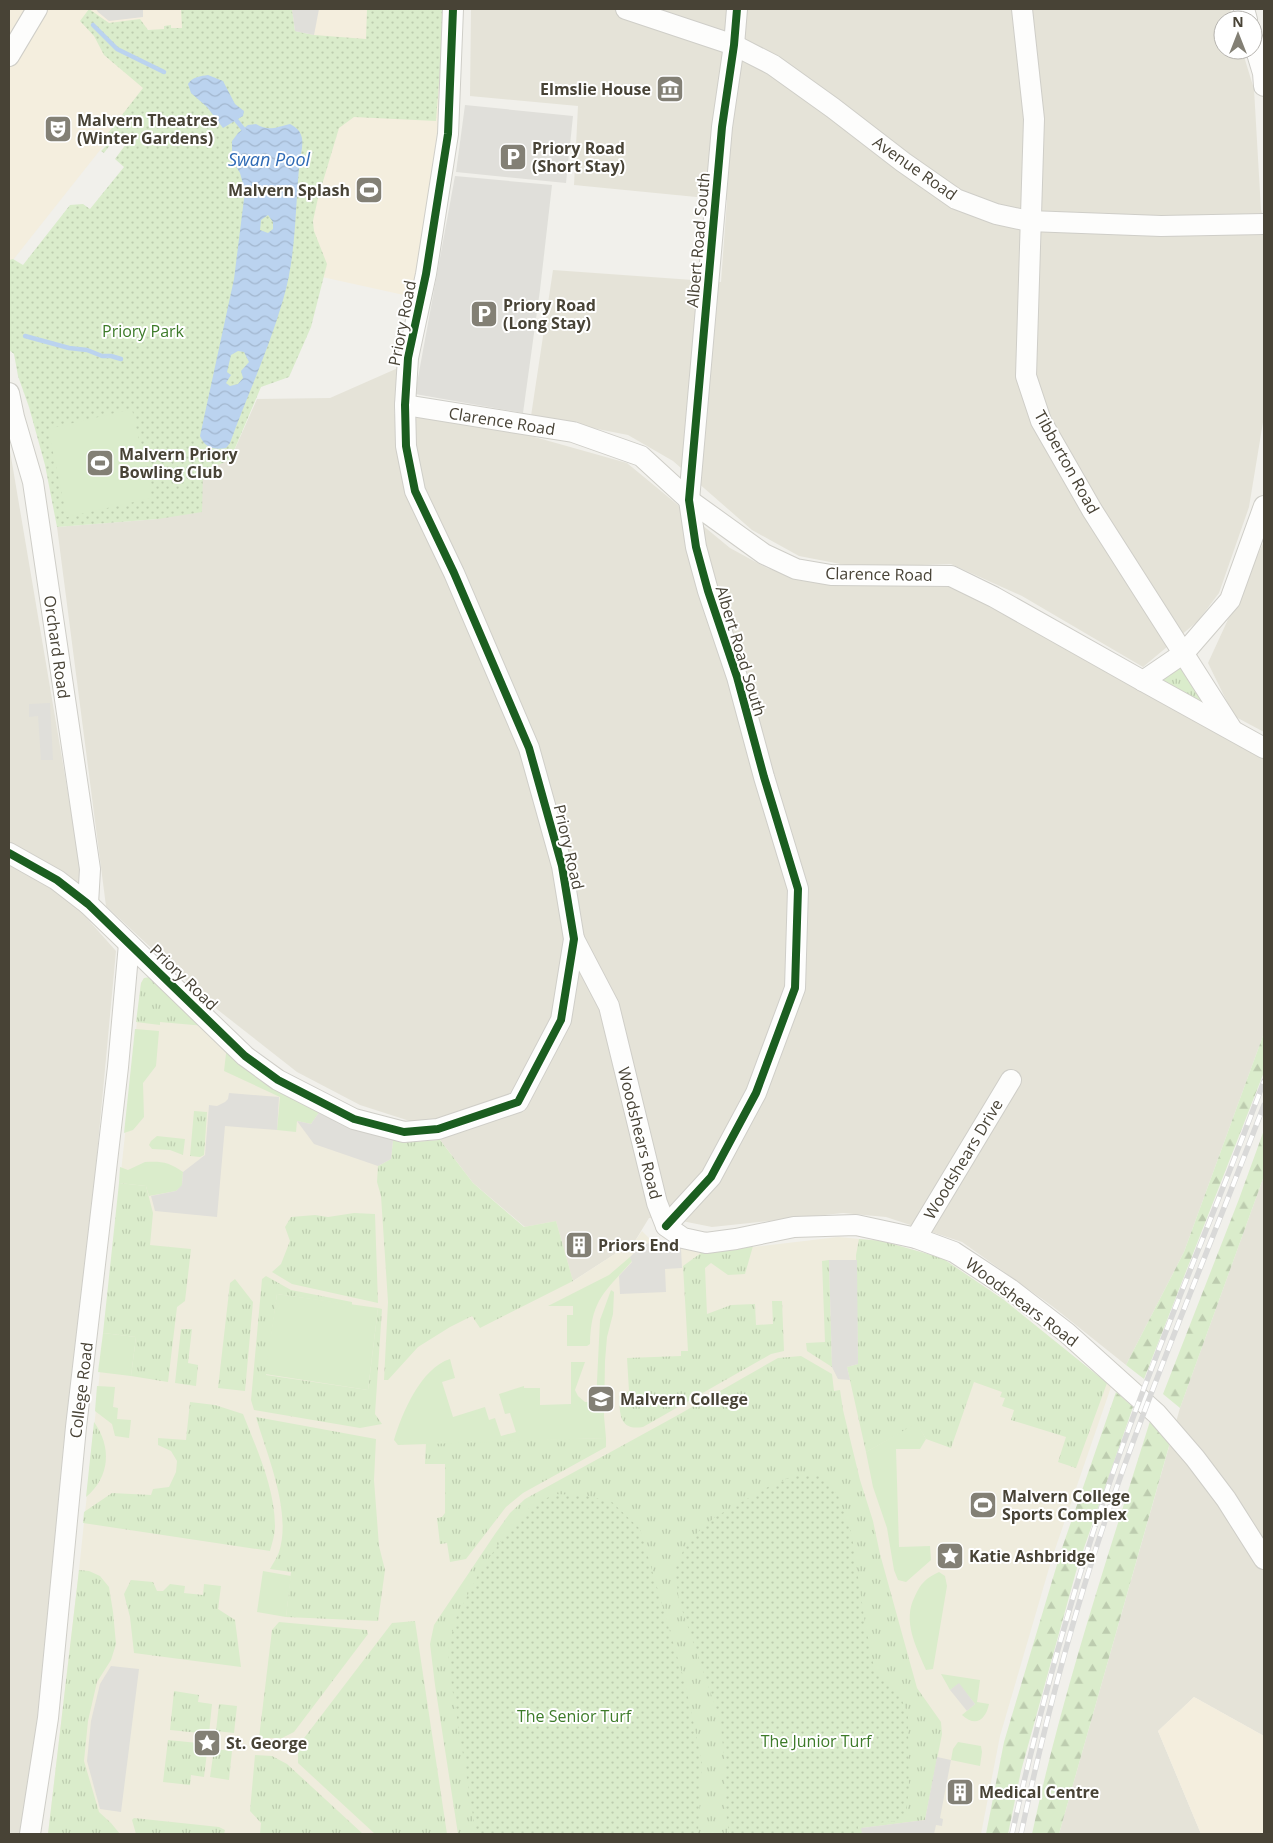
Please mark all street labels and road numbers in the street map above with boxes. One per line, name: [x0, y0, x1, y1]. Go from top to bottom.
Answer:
street label: Avenue Road: [869, 131, 961, 205]
street label: Albert Road South: [681, 172, 715, 308]
street label: Priory Road: [383, 278, 421, 368]
street label: Clarence Road: [447, 402, 557, 440]
street label: Tibberton Road: [1029, 406, 1105, 518]
street label: Clarence Road: [825, 562, 933, 586]
street label: Albert Road South: [711, 583, 771, 719]
street label: Orchard Road: [39, 594, 75, 700]
street label: Priory Road: [549, 802, 589, 892]
street label: Priory Road: [145, 939, 223, 1015]
street label: Woodshears Road: [613, 1065, 667, 1201]
street label: Woodshears Drive: [918, 1095, 1008, 1223]
street label: Woodshears Road: [961, 1252, 1083, 1352]
street label: College Road: [64, 1341, 98, 1439]

